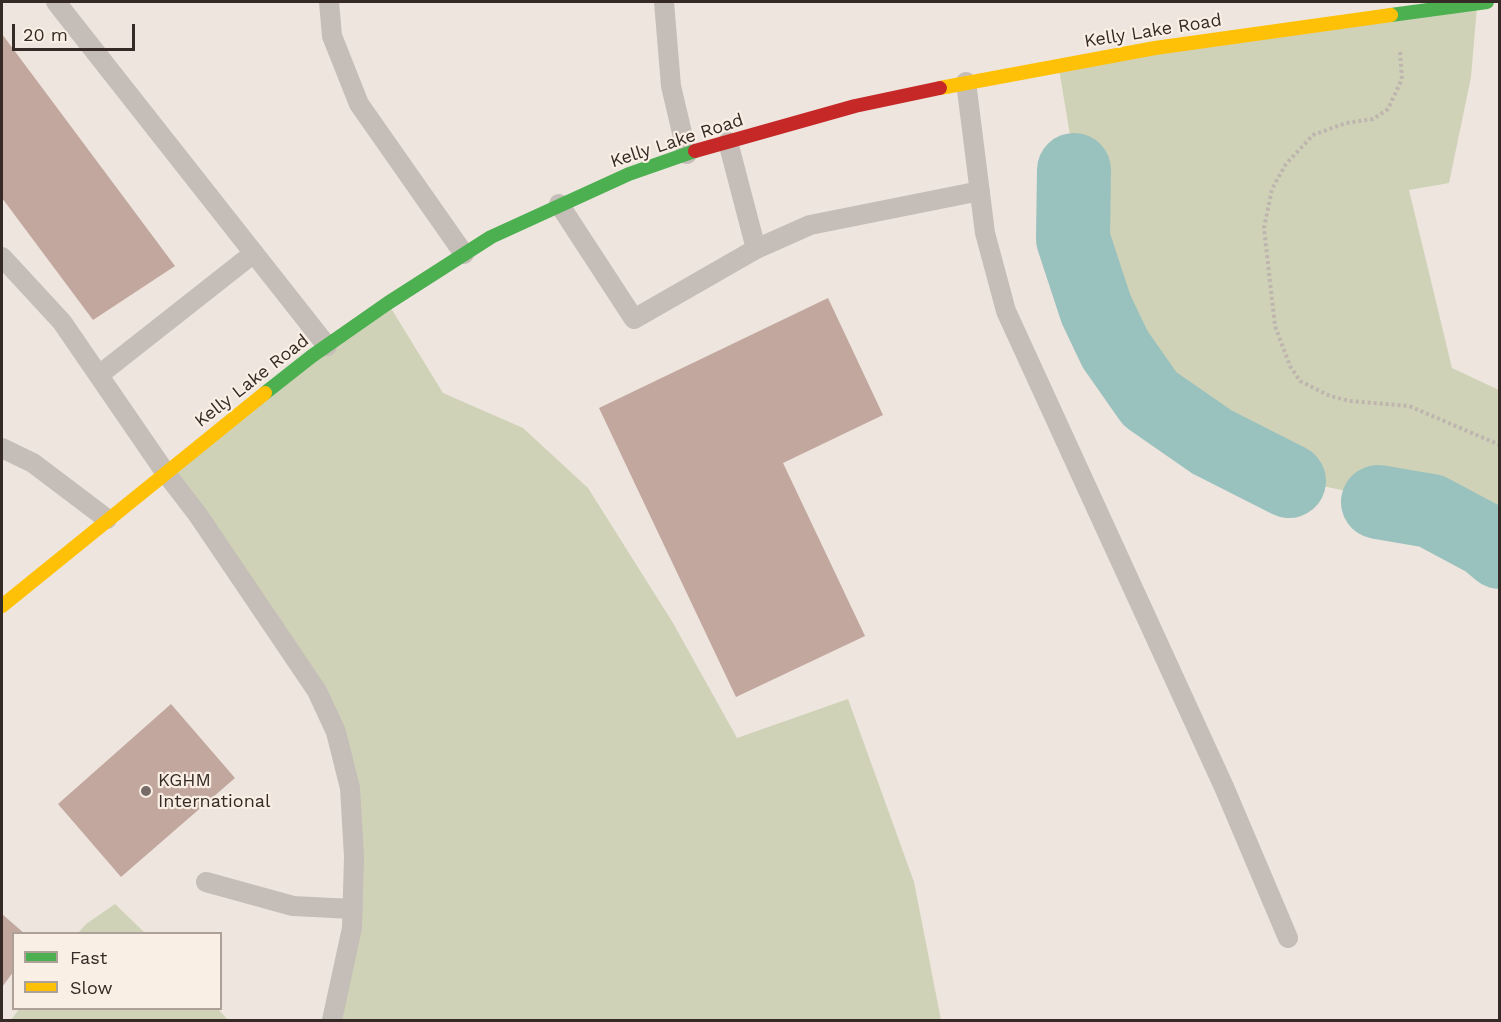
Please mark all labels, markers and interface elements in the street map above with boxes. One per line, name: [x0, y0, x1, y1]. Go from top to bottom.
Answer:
street label: Kelly Lake Road: [1083, 9, 1223, 53]
scale bar: [15, 12, 138, 50]
text: 20 m: [23, 24, 68, 45]
street label: Kelly Lake Road: [608, 109, 746, 173]
street label: Kelly Lake Road: [191, 330, 313, 432]
place label: KGHM International: [158, 770, 270, 812]
marker: KGHM International: [139, 784, 153, 798]
legend: [12, 932, 222, 1010]
text: Fast: [70, 947, 107, 968]
text: Slow: [70, 977, 113, 998]

